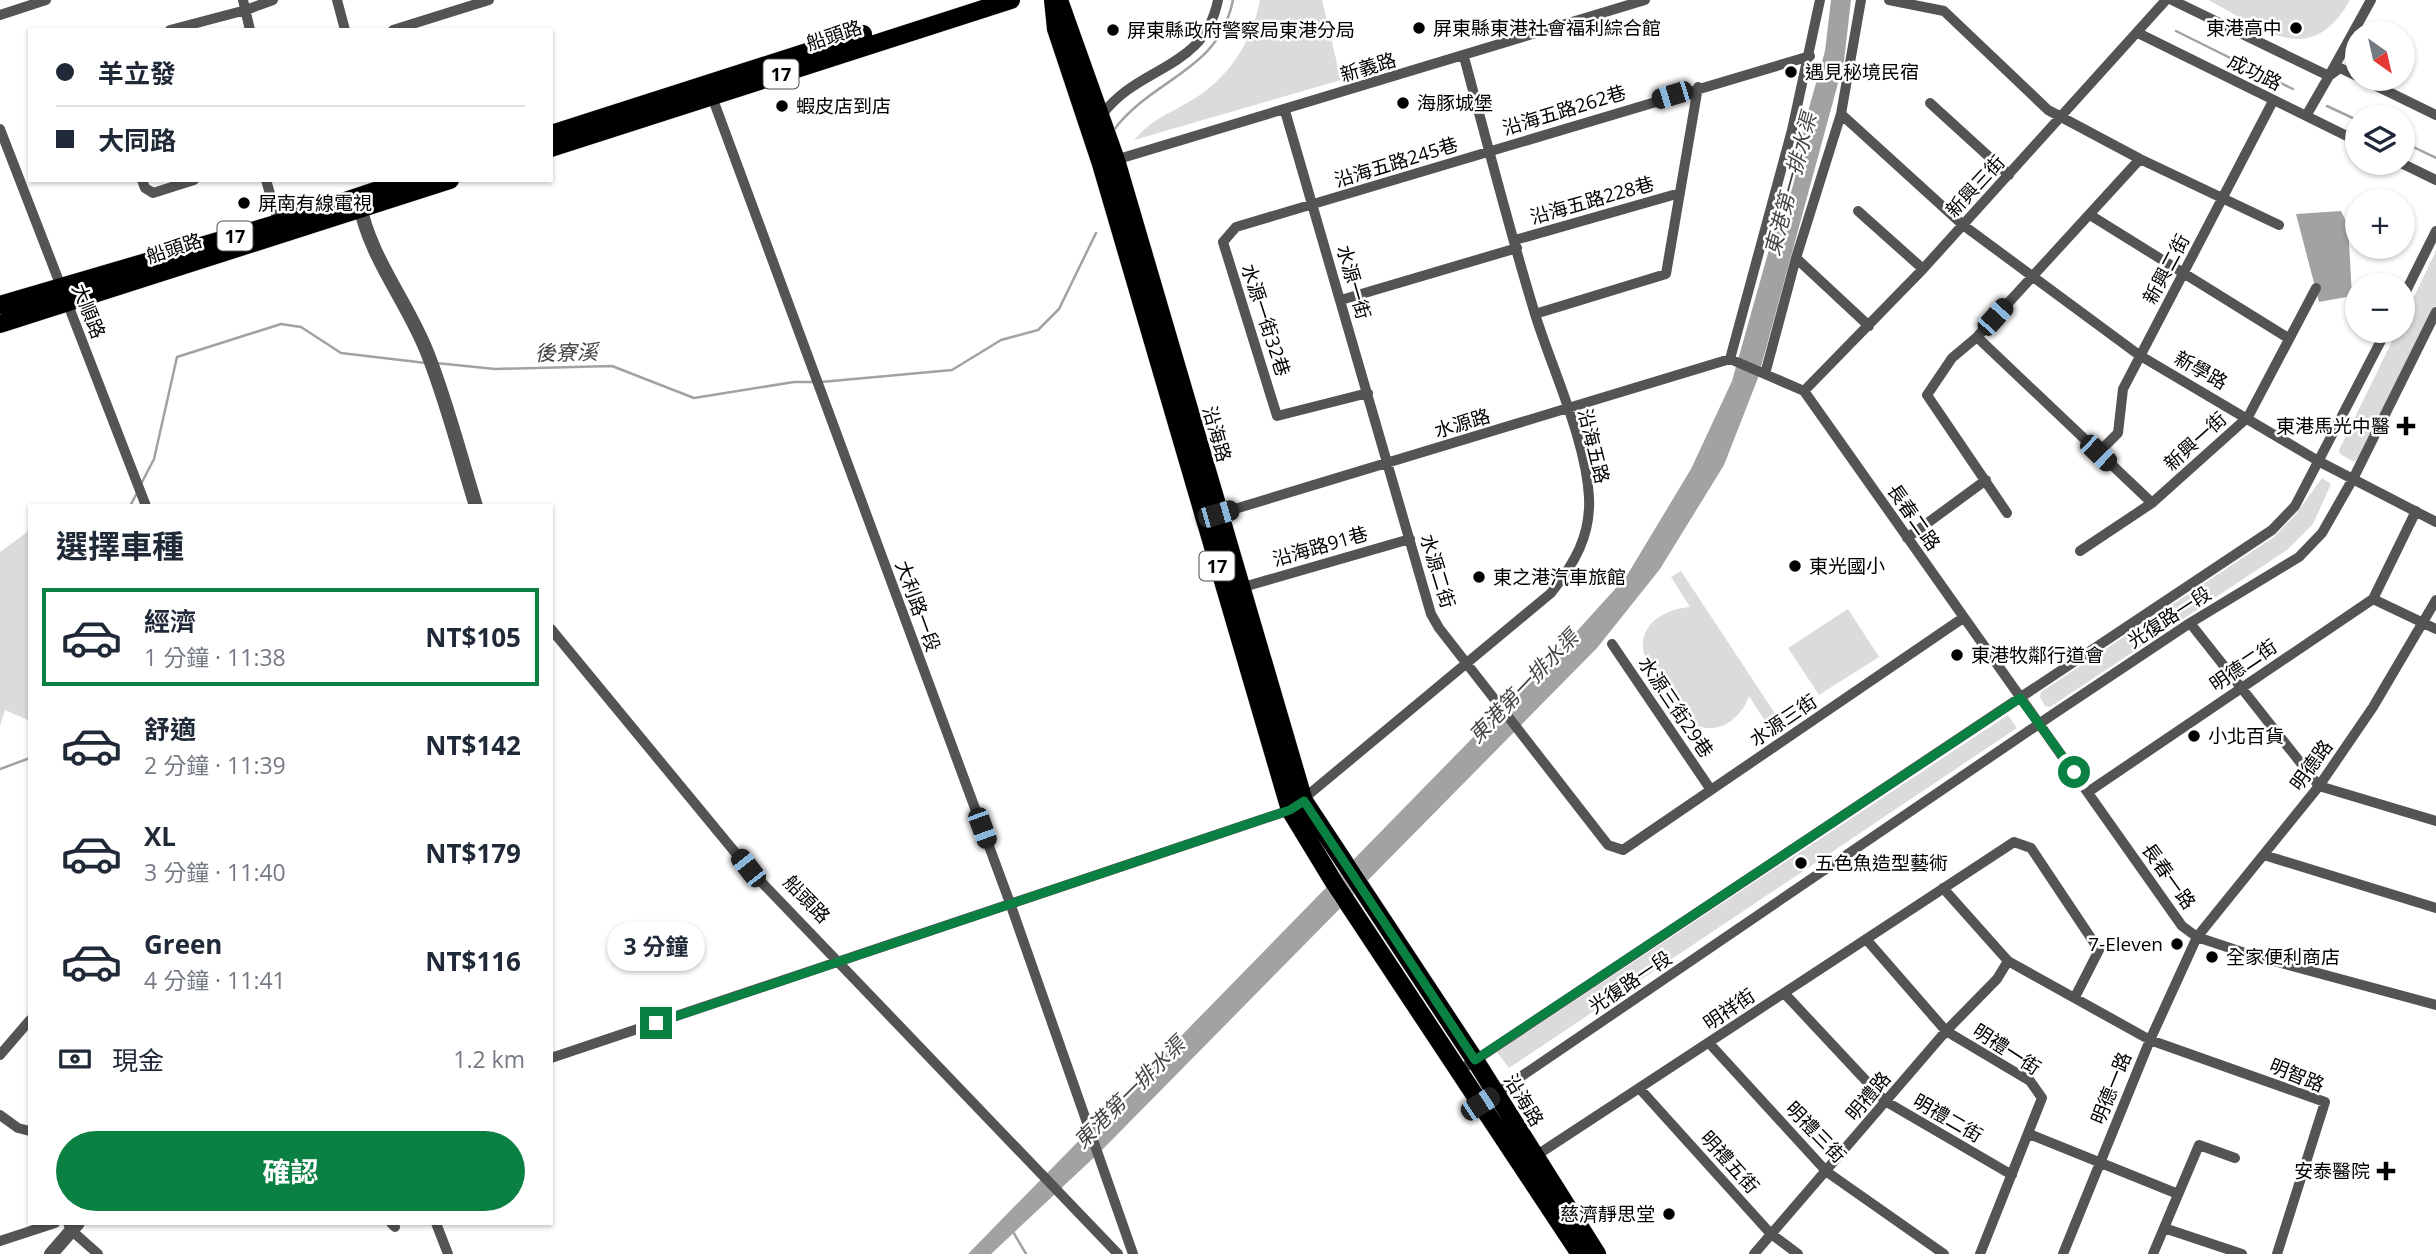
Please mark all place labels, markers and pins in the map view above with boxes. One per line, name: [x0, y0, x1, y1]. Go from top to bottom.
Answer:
place label: 屏東縣東港社會福利綜合館: [1433, 15, 1661, 41]
place label: 東港高中: [2206, 15, 2282, 41]
place label: 屏東縣政府警察局東港分局: [1127, 17, 1355, 43]
marker: 屏東縣東港社會福利綜合館: [1411, 20, 1427, 36]
marker: 東港高中: [2288, 20, 2304, 36]
marker: 屏東縣政府警察局東港分局: [1105, 22, 1121, 38]
place label: 遇見秘境民宿: [1805, 59, 1919, 85]
marker: 遇見秘境民宿: [1783, 64, 1799, 80]
place label: 海豚城堡: [1417, 90, 1493, 116]
place label: 蝦皮店到店: [796, 93, 891, 119]
marker: 海豚城堡: [1395, 95, 1411, 111]
marker: 蝦皮店到店: [774, 98, 790, 114]
place label: 屏南有線電視: [258, 190, 372, 216]
marker: 屏南有線電視: [236, 195, 252, 211]
place label: 東港馬光中醫: [2276, 413, 2390, 439]
marker: 東港馬光中醫: [2396, 416, 2416, 436]
place label: 東光國小: [1809, 553, 1885, 579]
marker: 東光國小: [1787, 558, 1803, 574]
place label: 東之港汽車旅館: [1493, 564, 1626, 590]
marker: 東之港汽車旅館: [1471, 569, 1487, 585]
place label: 東港牧鄰行道會: [1971, 642, 2104, 668]
marker: 東港牧鄰行道會: [1949, 647, 1965, 663]
place label: 小北百貨: [2208, 723, 2284, 749]
marker: 小北百貨: [2186, 728, 2202, 744]
place label: 五色魚造型藝術: [1815, 850, 1948, 876]
marker: 五色魚造型藝術: [1793, 855, 1809, 871]
place label: 7-Eleven: [2088, 931, 2163, 957]
marker: 7-Eleven: [2169, 936, 2185, 952]
place label: 全家便利商店: [2226, 944, 2340, 970]
marker: 全家便利商店: [2204, 949, 2220, 965]
place label: 安泰醫院: [2294, 1158, 2370, 1184]
marker: 安泰醫院: [2376, 1161, 2396, 1181]
place label: 慈濟靜思堂: [1560, 1201, 1655, 1227]
marker: 慈濟靜思堂: [1661, 1206, 1677, 1222]

